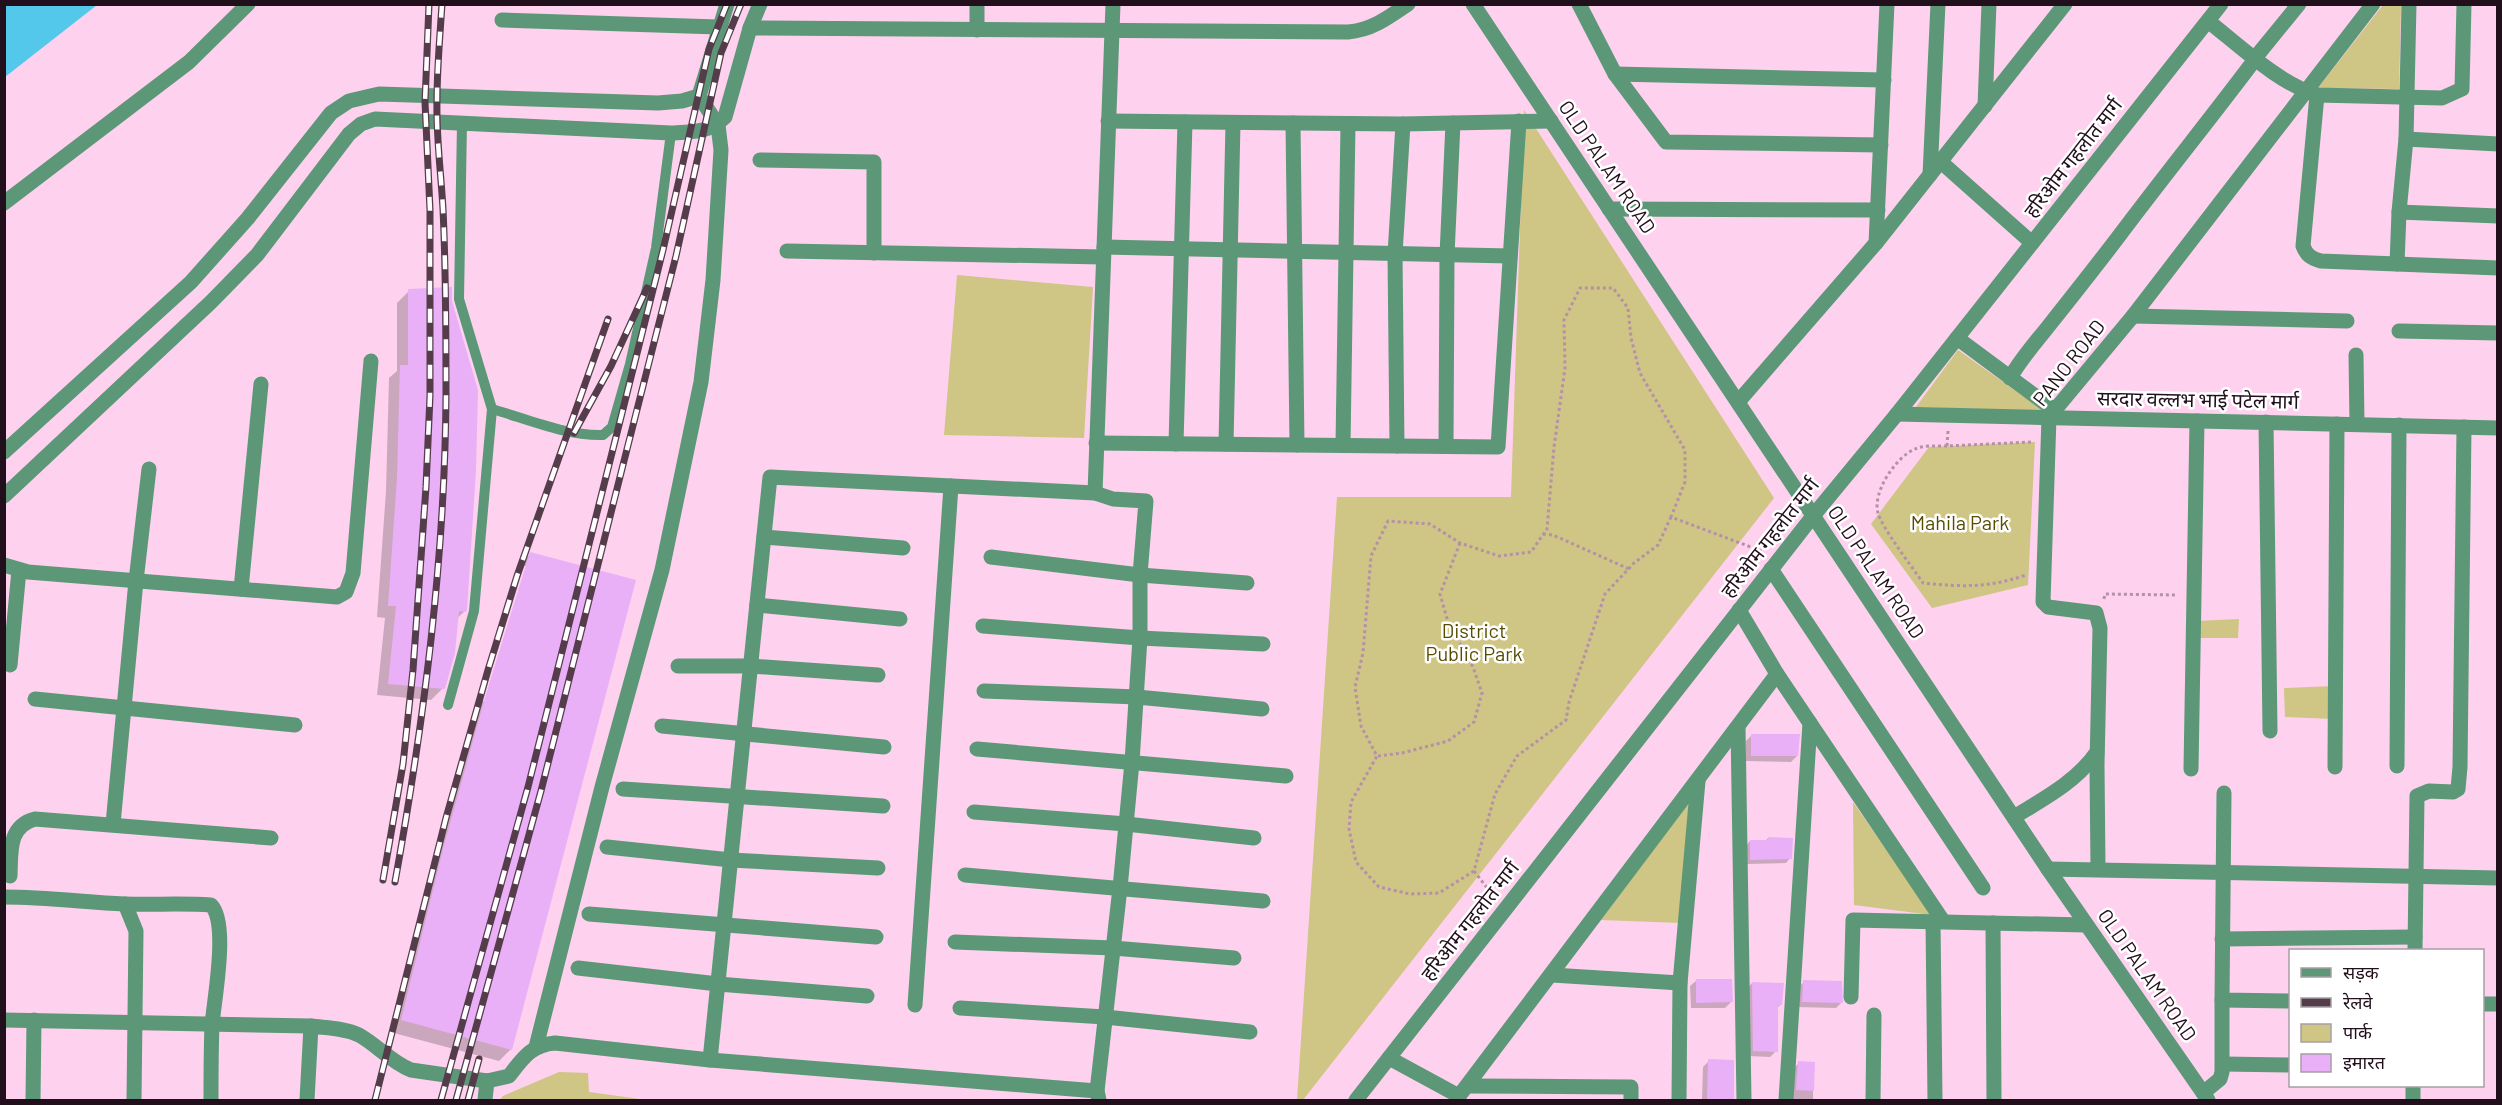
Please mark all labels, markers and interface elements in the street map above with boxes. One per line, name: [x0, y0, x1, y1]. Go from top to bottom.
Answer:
street label: हरिओम गहलोत मार्ग: [2018, 92, 2127, 222]
street label: OLD PALAM ROAD: [1554, 95, 1661, 238]
street label: PANO ROAD: [2027, 315, 2109, 410]
street label: सरदार वल्लभ भाई पटेल मार्ग: [2097, 385, 2300, 413]
street label: हरिओम गहलोत मार्ग: [1715, 472, 1824, 602]
street label: OLD PALAM ROAD: [1823, 500, 1930, 643]
park label: Mahila Park: [1911, 510, 2009, 534]
park label: District Public Park: [1426, 618, 1522, 665]
street label: हरिओम गहलोत मार्ग: [1415, 855, 1524, 985]
street label: OLD PALAM ROAD: [2093, 904, 2202, 1045]
legend: [2289, 949, 2484, 1087]
text: सड़क: [2343, 961, 2380, 983]
text: रेलवे: [2342, 991, 2374, 1013]
text: पार्क: [2343, 1021, 2373, 1043]
text: इमारत: [2343, 1051, 2386, 1073]

